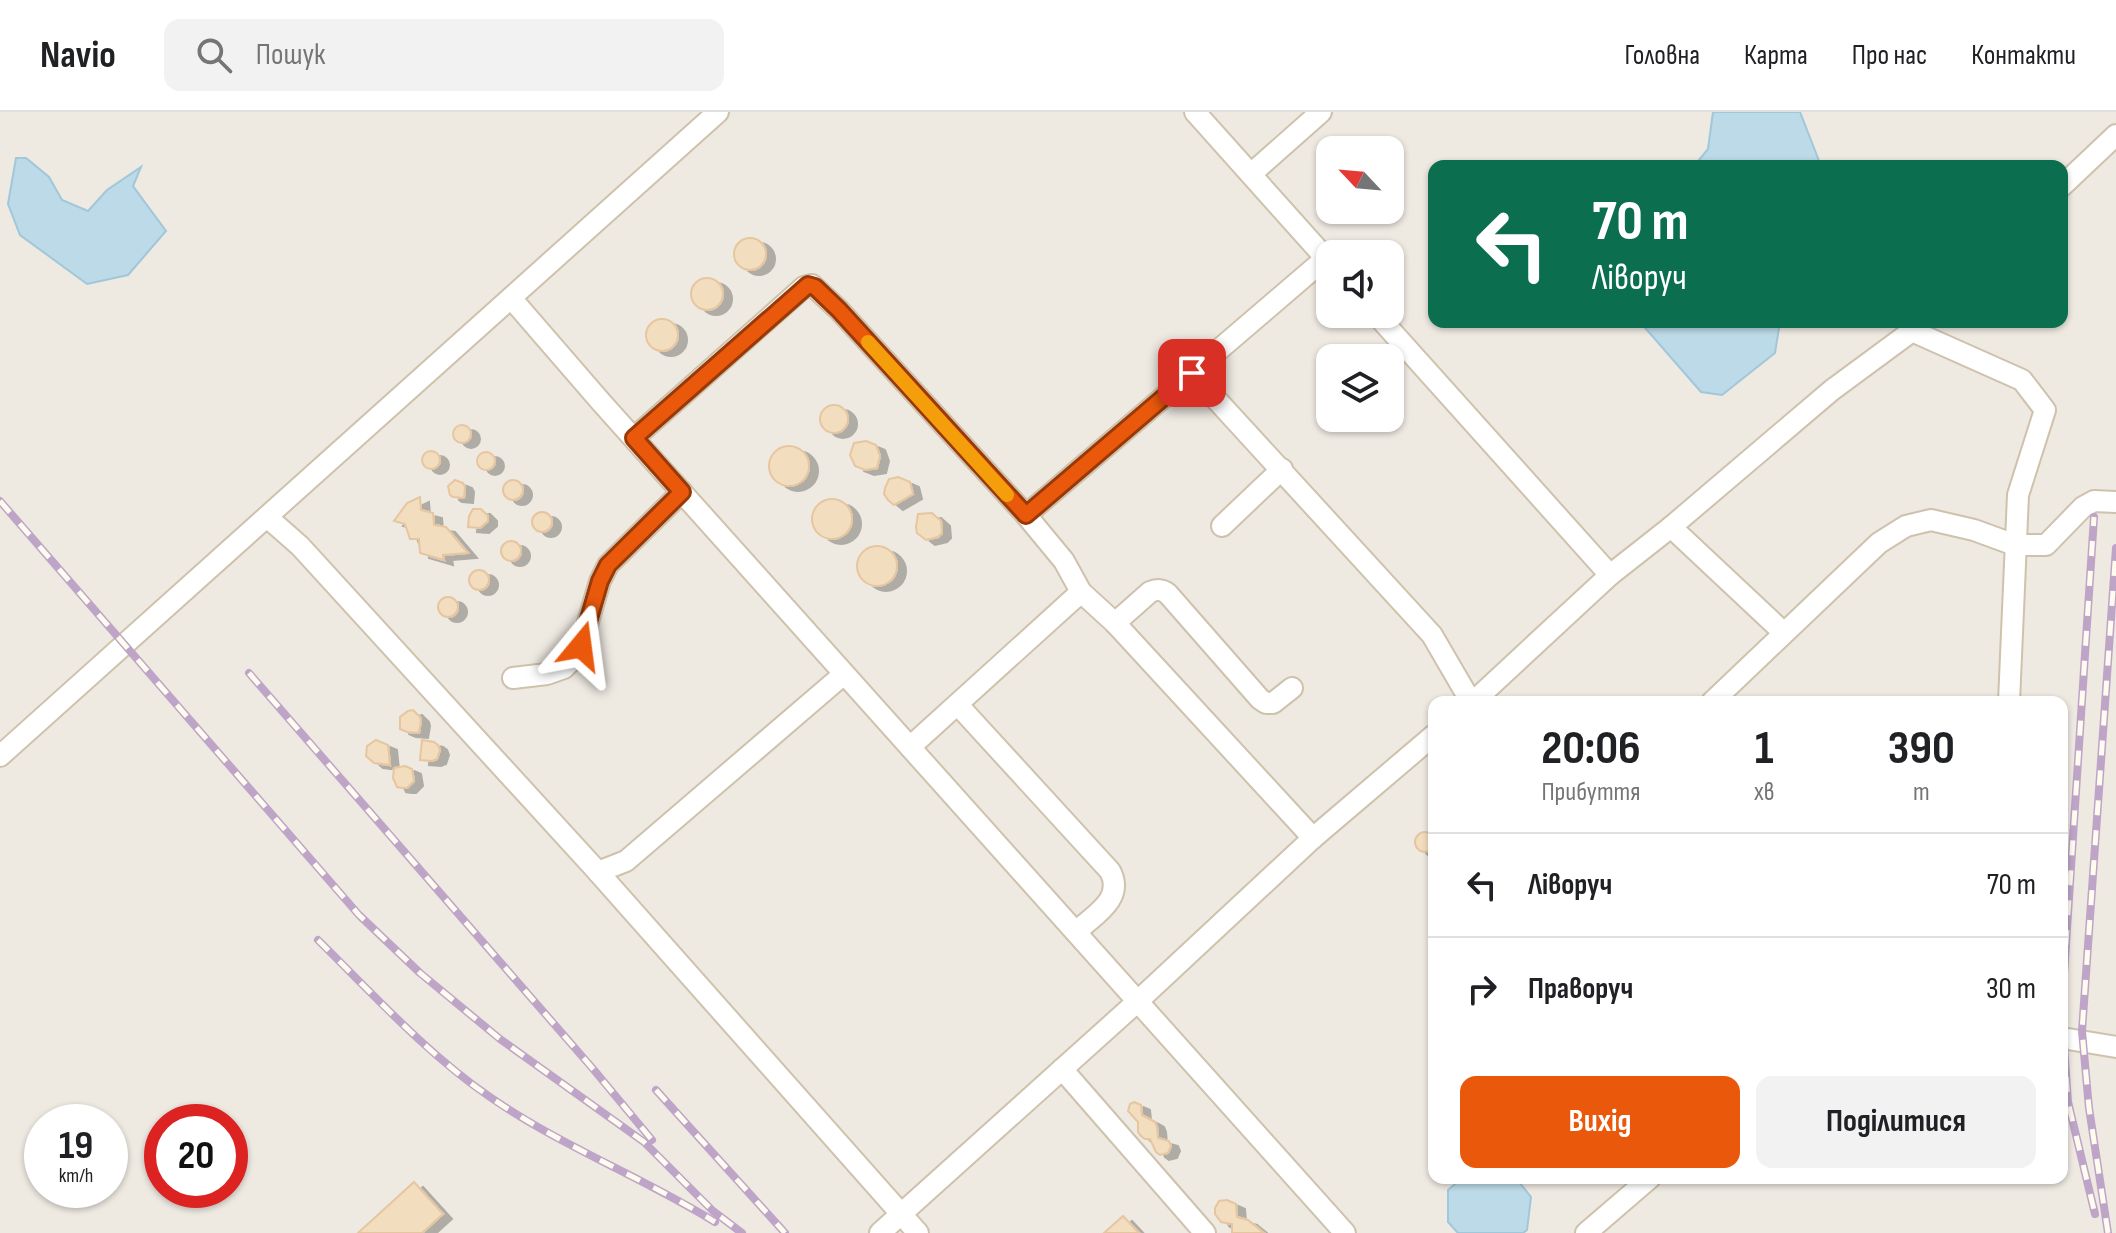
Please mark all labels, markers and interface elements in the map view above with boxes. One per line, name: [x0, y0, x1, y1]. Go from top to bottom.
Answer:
search box: [164, 19, 724, 91]
text: Navio: [40, 33, 116, 78]
icon: search: [192, 33, 236, 77]
text: Пошук: [256, 37, 325, 73]
text: Головна: [1624, 39, 1700, 72]
text: Карта: [1744, 39, 1808, 72]
text: Про нас: [1852, 39, 1927, 72]
text: Контакти: [1971, 39, 2076, 72]
north arrow: [1316, 136, 1404, 224]
map controls: [1316, 136, 1404, 432]
text: 70 m: [1592, 189, 1689, 256]
icon: left: [1460, 192, 1564, 296]
button: sound: [1316, 240, 1404, 328]
text: Ліворуч: [1592, 257, 1687, 300]
pin: [1158, 339, 1226, 407]
button: layers: [1316, 344, 1404, 432]
icon: arrive: [1170, 351, 1214, 395]
position arrow: [539, 604, 623, 688]
text: 20:06: [1541, 720, 1641, 777]
text: 1: [1755, 720, 1774, 777]
text: 390: [1888, 720, 1955, 777]
text: Прибуття: [1541, 777, 1640, 808]
text: хв: [1754, 777, 1774, 808]
text: m: [1913, 777, 1930, 808]
icon: left: [1460, 863, 1504, 907]
text: Ліворуч: [1528, 867, 1612, 903]
text: 70 m: [1987, 867, 2036, 903]
icon: right: [1460, 967, 1504, 1011]
text: Праворуч: [1528, 971, 1633, 1007]
text: 30 m: [1986, 971, 2036, 1007]
button: Вихід: [1460, 1076, 1740, 1168]
button: Поділитися: [1756, 1076, 2036, 1168]
speed limit sign: 20: [144, 1104, 248, 1208]
text: 19: [59, 1122, 93, 1170]
text: km/h: [59, 1164, 93, 1188]

